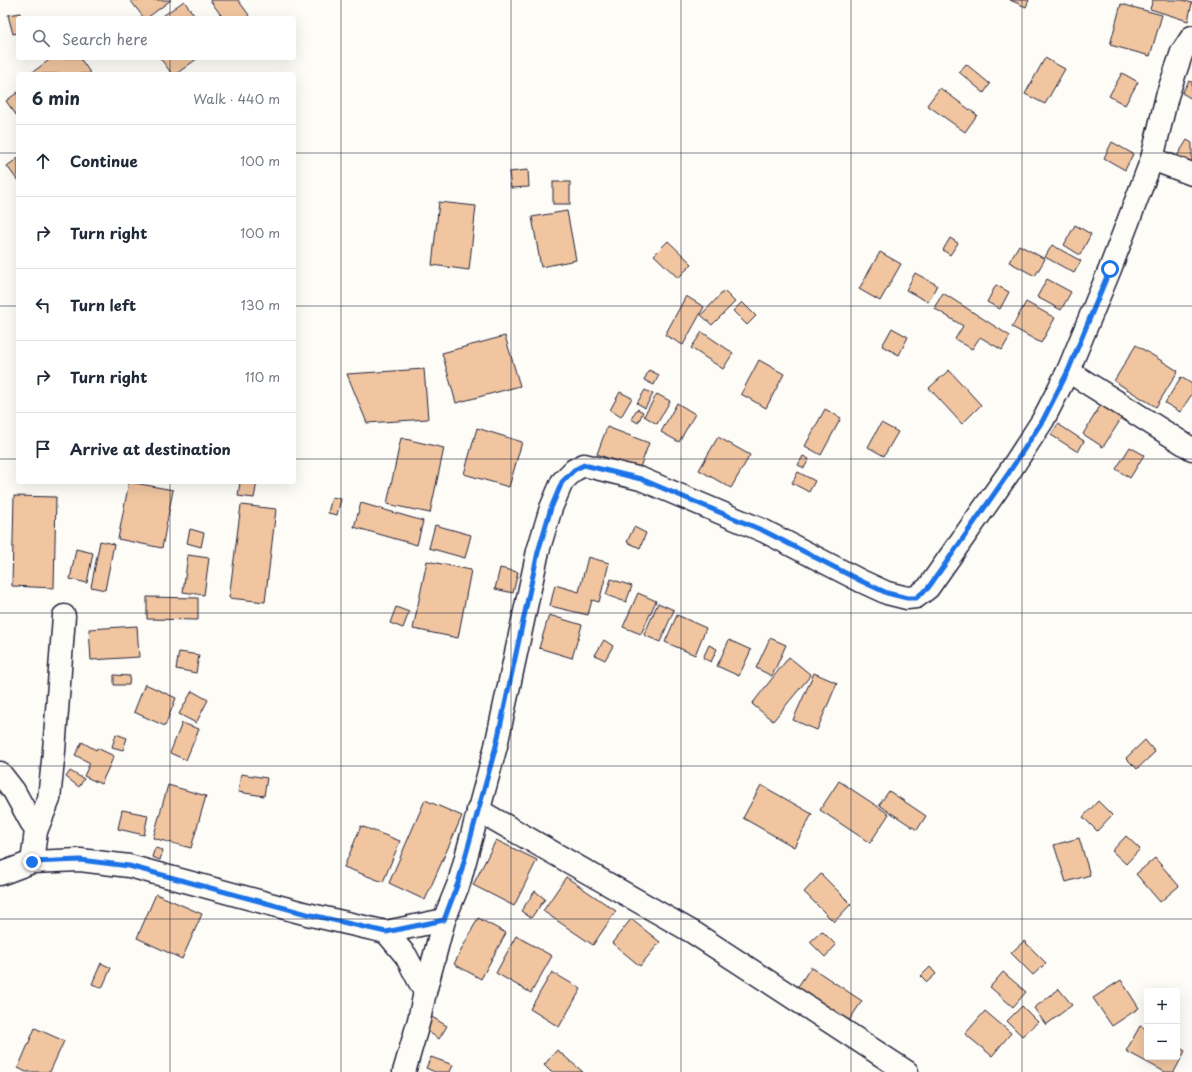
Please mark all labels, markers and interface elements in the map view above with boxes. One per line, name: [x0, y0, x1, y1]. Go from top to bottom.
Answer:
search box: [16, 16, 296, 60]
icon: search: [30, 27, 52, 49]
text: Search here: [62, 27, 148, 50]
text: 6 min: [32, 85, 80, 111]
text: Walk · 440 m: [193, 89, 280, 108]
text: Continue: [70, 149, 138, 172]
icon: ahead: [32, 150, 54, 172]
text: 100 m: [240, 151, 280, 170]
text: Turn right: [70, 221, 147, 244]
icon: right: [32, 222, 54, 244]
text: 100 m: [240, 223, 280, 242]
route start: [1101, 260, 1119, 278]
text: Turn left: [70, 293, 136, 316]
icon: left: [32, 294, 54, 316]
text: 130 m: [241, 295, 280, 314]
text: Turn right: [70, 365, 147, 388]
icon: right: [32, 366, 54, 388]
text: 110 m: [245, 367, 280, 386]
text: Arrive at destination: [70, 437, 231, 460]
icon: arrive: [32, 438, 54, 460]
route end: [23, 853, 41, 871]
map controls: [1144, 988, 1180, 1060]
button: +: [1144, 988, 1180, 1024]
button: −: [1144, 1024, 1180, 1060]

